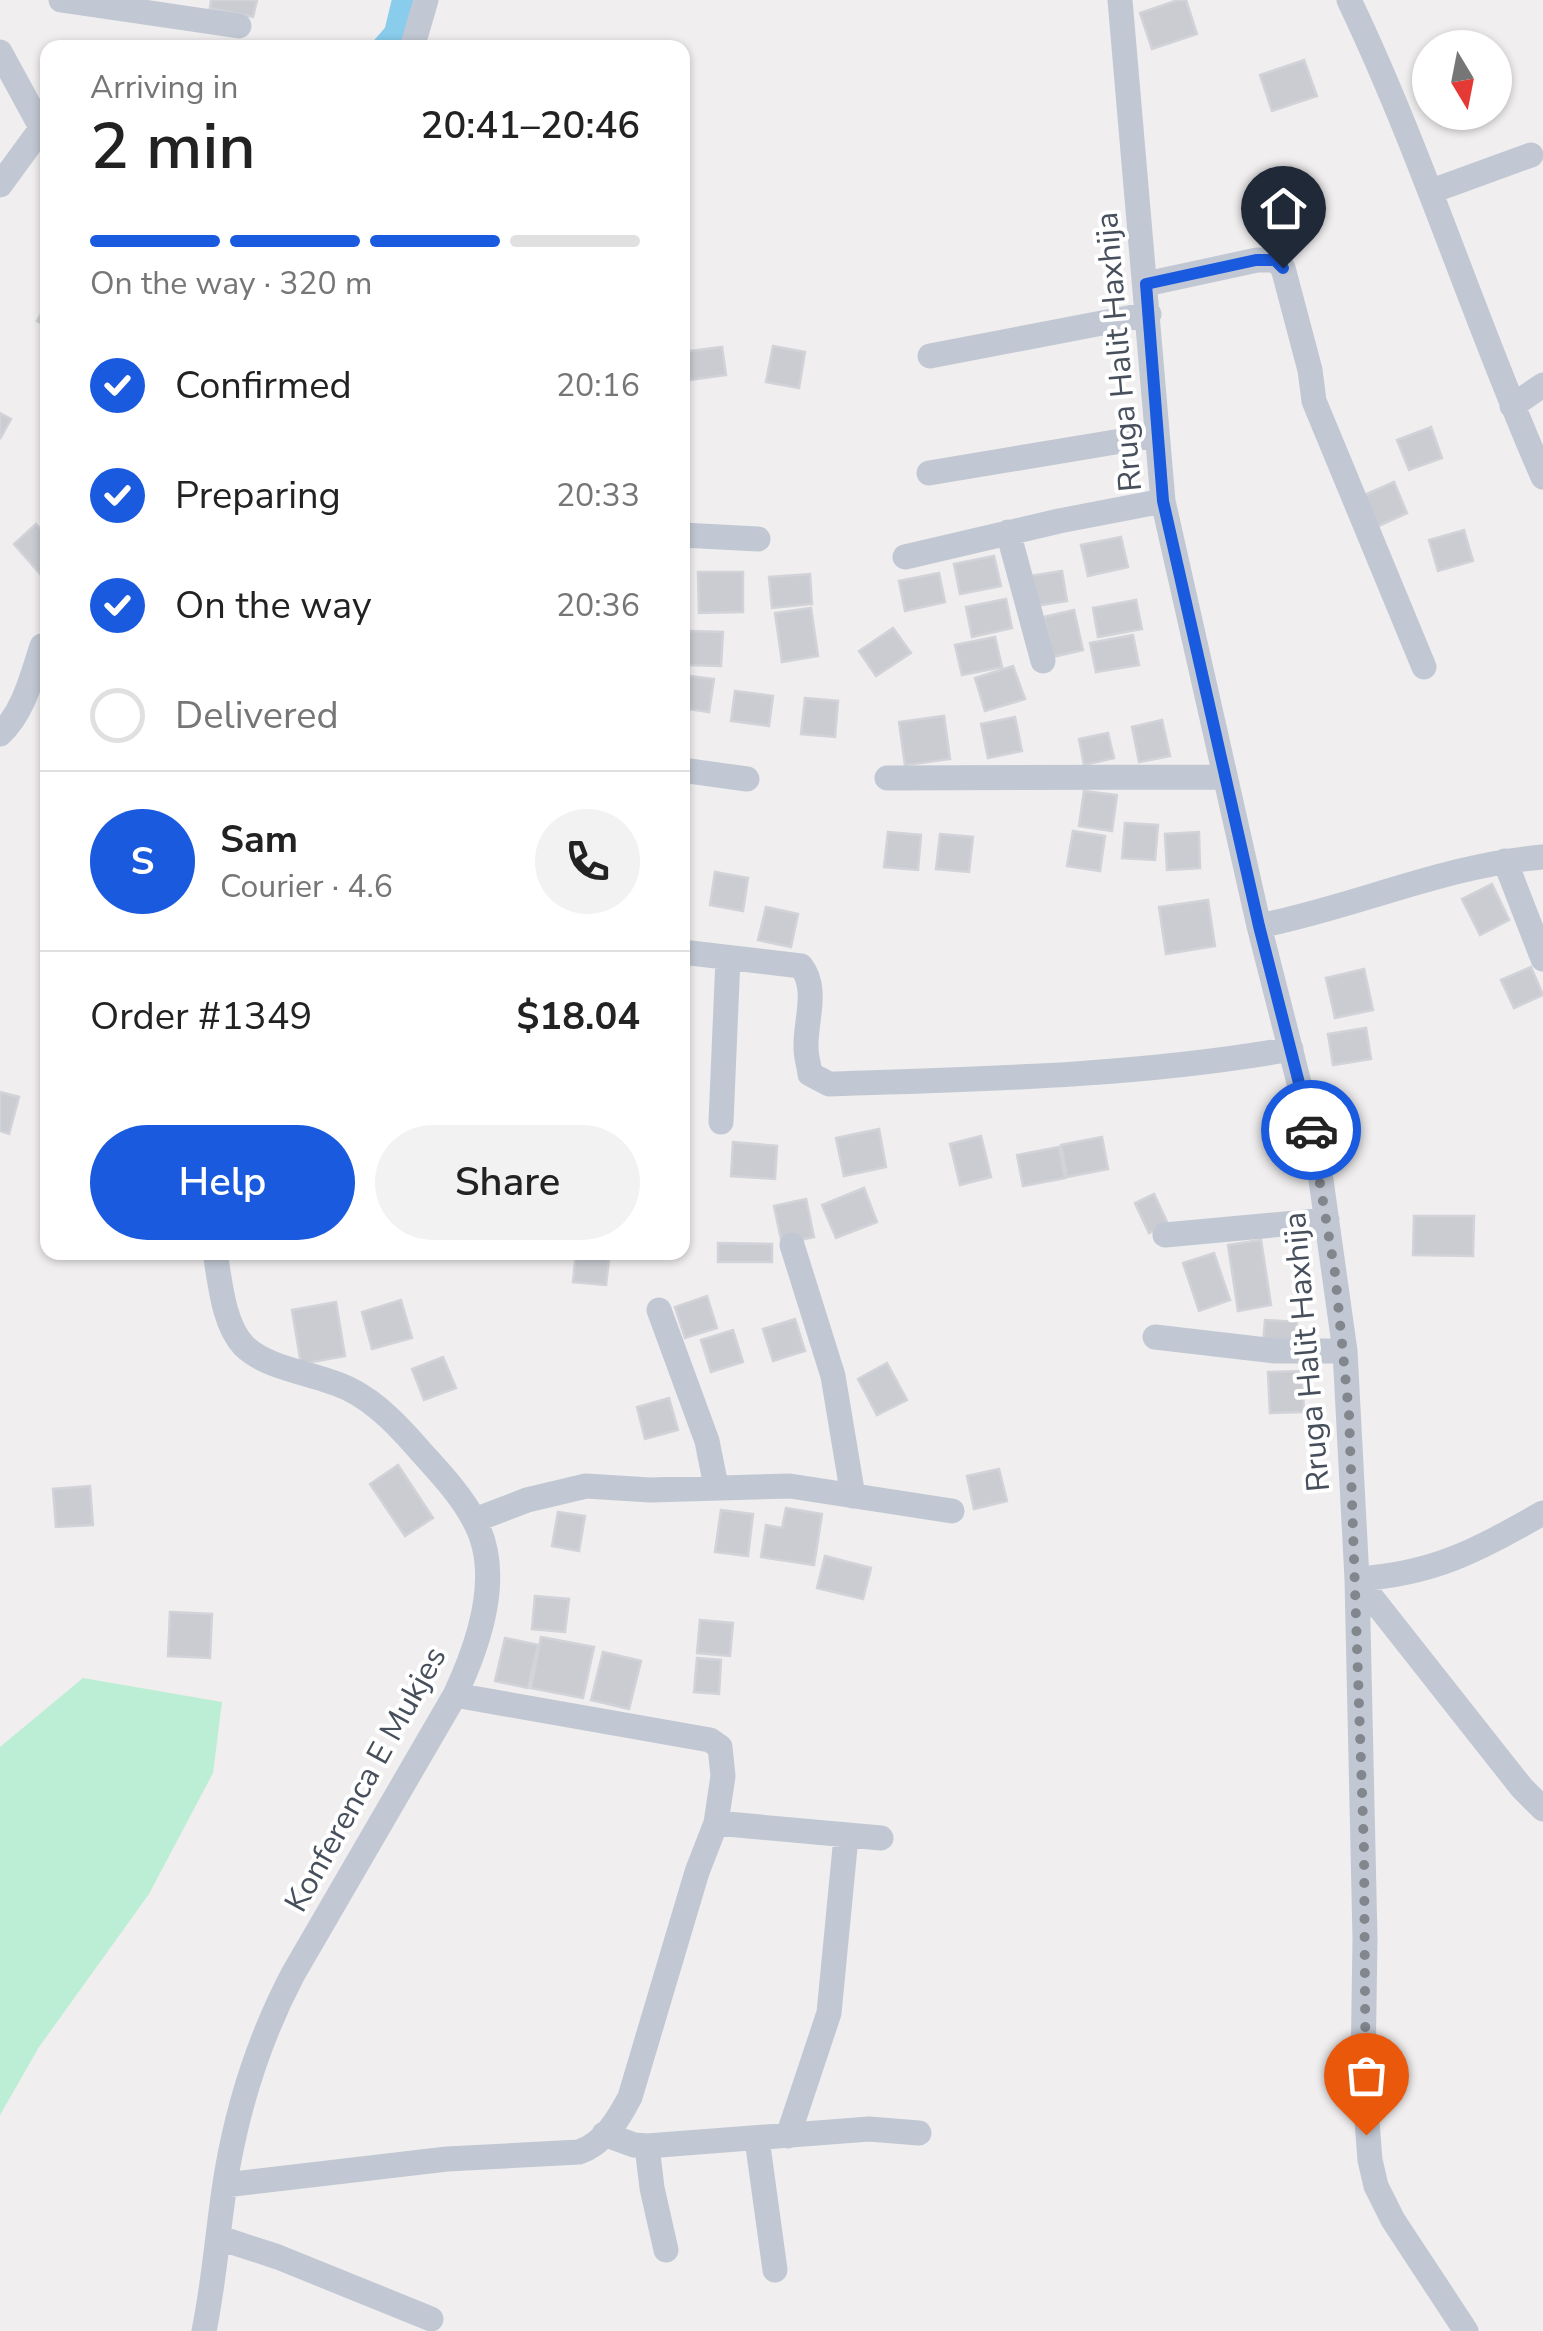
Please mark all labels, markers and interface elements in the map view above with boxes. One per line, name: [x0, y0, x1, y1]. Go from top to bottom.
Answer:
north arrow: [1412, 30, 1512, 130]
map controls: [1412, 30, 1512, 130]
text: Arriving in: [90, 66, 238, 109]
text: 20:41–20:46: [421, 100, 640, 151]
text: 2 min: [90, 102, 256, 191]
pin: [1241, 166, 1326, 269]
icon: home: [1256, 181, 1311, 236]
street label: Rruga Halit Haxhija: [1085, 210, 1152, 494]
text: On the way · 320 m: [90, 262, 372, 305]
icon: check: [90, 358, 145, 413]
text: Confirmed: [175, 360, 352, 411]
text: 20:16: [556, 364, 640, 407]
icon: check: [90, 468, 145, 523]
text: Preparing: [175, 470, 341, 521]
text: 20:33: [556, 474, 640, 517]
icon: check: [90, 578, 145, 633]
text: On the way: [175, 580, 371, 631]
text: 20:36: [556, 584, 640, 627]
text: Delivered: [175, 690, 339, 741]
button: phone: [535, 809, 640, 914]
text: Sam: [220, 814, 298, 865]
text: S: [131, 836, 154, 887]
text: Courier · 4.6: [220, 865, 393, 908]
text: Order #1349: [90, 991, 312, 1042]
text: $18.04: [517, 991, 640, 1042]
courier: [1261, 1080, 1361, 1180]
icon: car: [1284, 1103, 1339, 1158]
button: Help: [90, 1125, 355, 1240]
button: Share: [375, 1125, 640, 1240]
street label: Rruga Halit Haxhija: [1273, 1210, 1340, 1494]
street label: Konferenca E Mukjes: [275, 1639, 456, 1920]
pin: [1324, 2033, 1409, 2136]
icon: bag: [1339, 2048, 1394, 2103]

